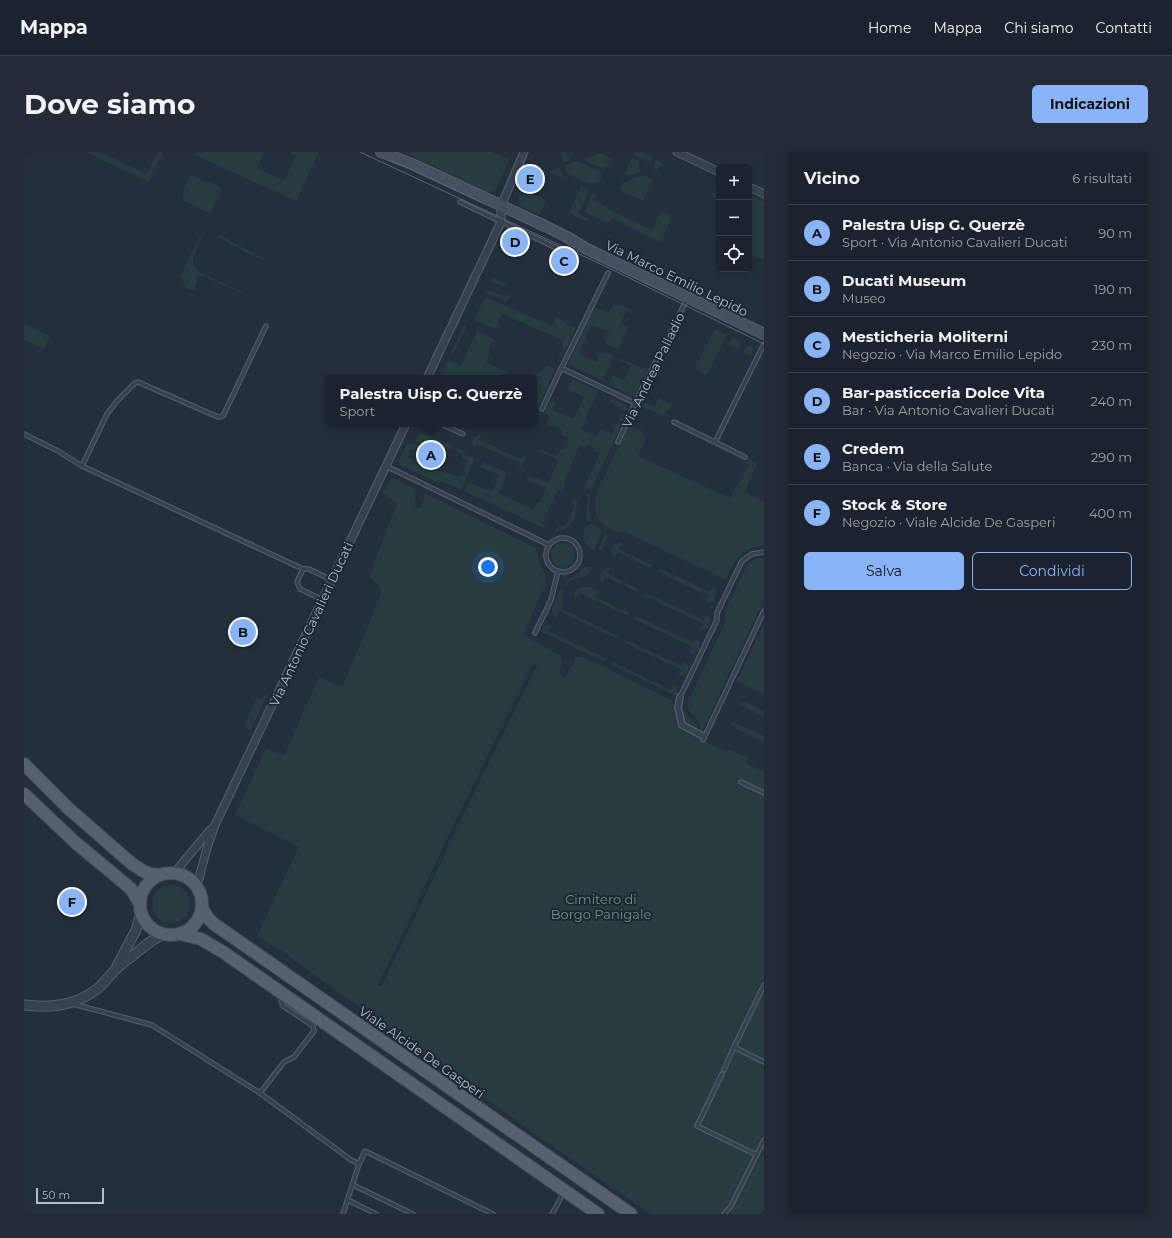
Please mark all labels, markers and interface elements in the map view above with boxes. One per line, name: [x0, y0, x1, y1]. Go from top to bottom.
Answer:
text: Mappa: [20, 16, 88, 39]
text: Home: [868, 19, 911, 37]
text: Mappa: [933, 19, 982, 37]
text: Chi siamo: [1004, 19, 1074, 37]
text: Contatti: [1096, 19, 1152, 37]
button: Indicazioni: [1032, 85, 1148, 123]
text: Dove siamo: [24, 87, 195, 121]
pin: E: [517, 164, 543, 194]
map controls: [716, 164, 752, 272]
button: +: [716, 164, 752, 200]
text: Vicino: [804, 168, 860, 188]
text: 6 risultati: [1072, 170, 1132, 186]
button: −: [716, 200, 752, 236]
text: Palestra Uisp G. Querzè: [842, 215, 1025, 234]
text: A: [812, 225, 822, 241]
text: 90 m: [1098, 225, 1132, 241]
pin: D: [502, 227, 528, 257]
text: Sport · Via Antonio Cavalieri Ducati: [842, 234, 1068, 250]
street label: Via Marco Emilio Lepido: [603, 236, 751, 320]
button: locate: [716, 236, 752, 272]
pin: C: [551, 246, 577, 276]
text: Ducati Museum: [842, 271, 966, 290]
text: B: [812, 281, 822, 297]
text: 190 m: [1094, 281, 1132, 297]
text: Museo: [842, 290, 886, 306]
street label: Via Andrea Palladio: [618, 310, 688, 430]
text: Mesticheria Moliterni: [842, 327, 1008, 346]
text: C: [812, 337, 822, 353]
text: 230 m: [1091, 337, 1132, 353]
text: Negozio · Via Marco Emilio Lepido: [842, 346, 1062, 362]
popup: [325, 375, 537, 427]
text: Bar-pasticceria Dolce Vita: [842, 383, 1045, 402]
text: Palestra Uisp G. Querzè: [339, 384, 523, 403]
text: D: [812, 393, 822, 409]
text: 240 m: [1091, 393, 1132, 409]
text: Bar · Via Antonio Cavalieri Ducati: [842, 402, 1055, 418]
text: Sport: [339, 403, 375, 419]
text: Credem: [842, 439, 904, 458]
pin: A: [418, 440, 444, 470]
text: E: [813, 449, 821, 465]
text: 290 m: [1091, 449, 1132, 465]
text: Banca · Via della Salute: [842, 458, 992, 474]
text: Stock & Store: [842, 495, 947, 514]
text: F: [813, 505, 821, 521]
text: 400 m: [1089, 505, 1132, 521]
text: Negozio · Viale Alcide De Gasperi: [842, 514, 1055, 530]
street label: Via Antonio Cavalieri Ducati: [266, 539, 356, 709]
button: Salva: [804, 552, 964, 590]
button: Condividi: [972, 552, 1132, 590]
your location: [478, 557, 498, 577]
pin: B: [230, 617, 256, 647]
pin: F: [59, 887, 85, 917]
park label: Cimitero di Borgo Panigale: [551, 891, 651, 922]
street label: Viale Alcide De Gasperi: [356, 1003, 488, 1101]
scale bar: [36, 1186, 104, 1205]
text: 50 m: [42, 1188, 70, 1202]

